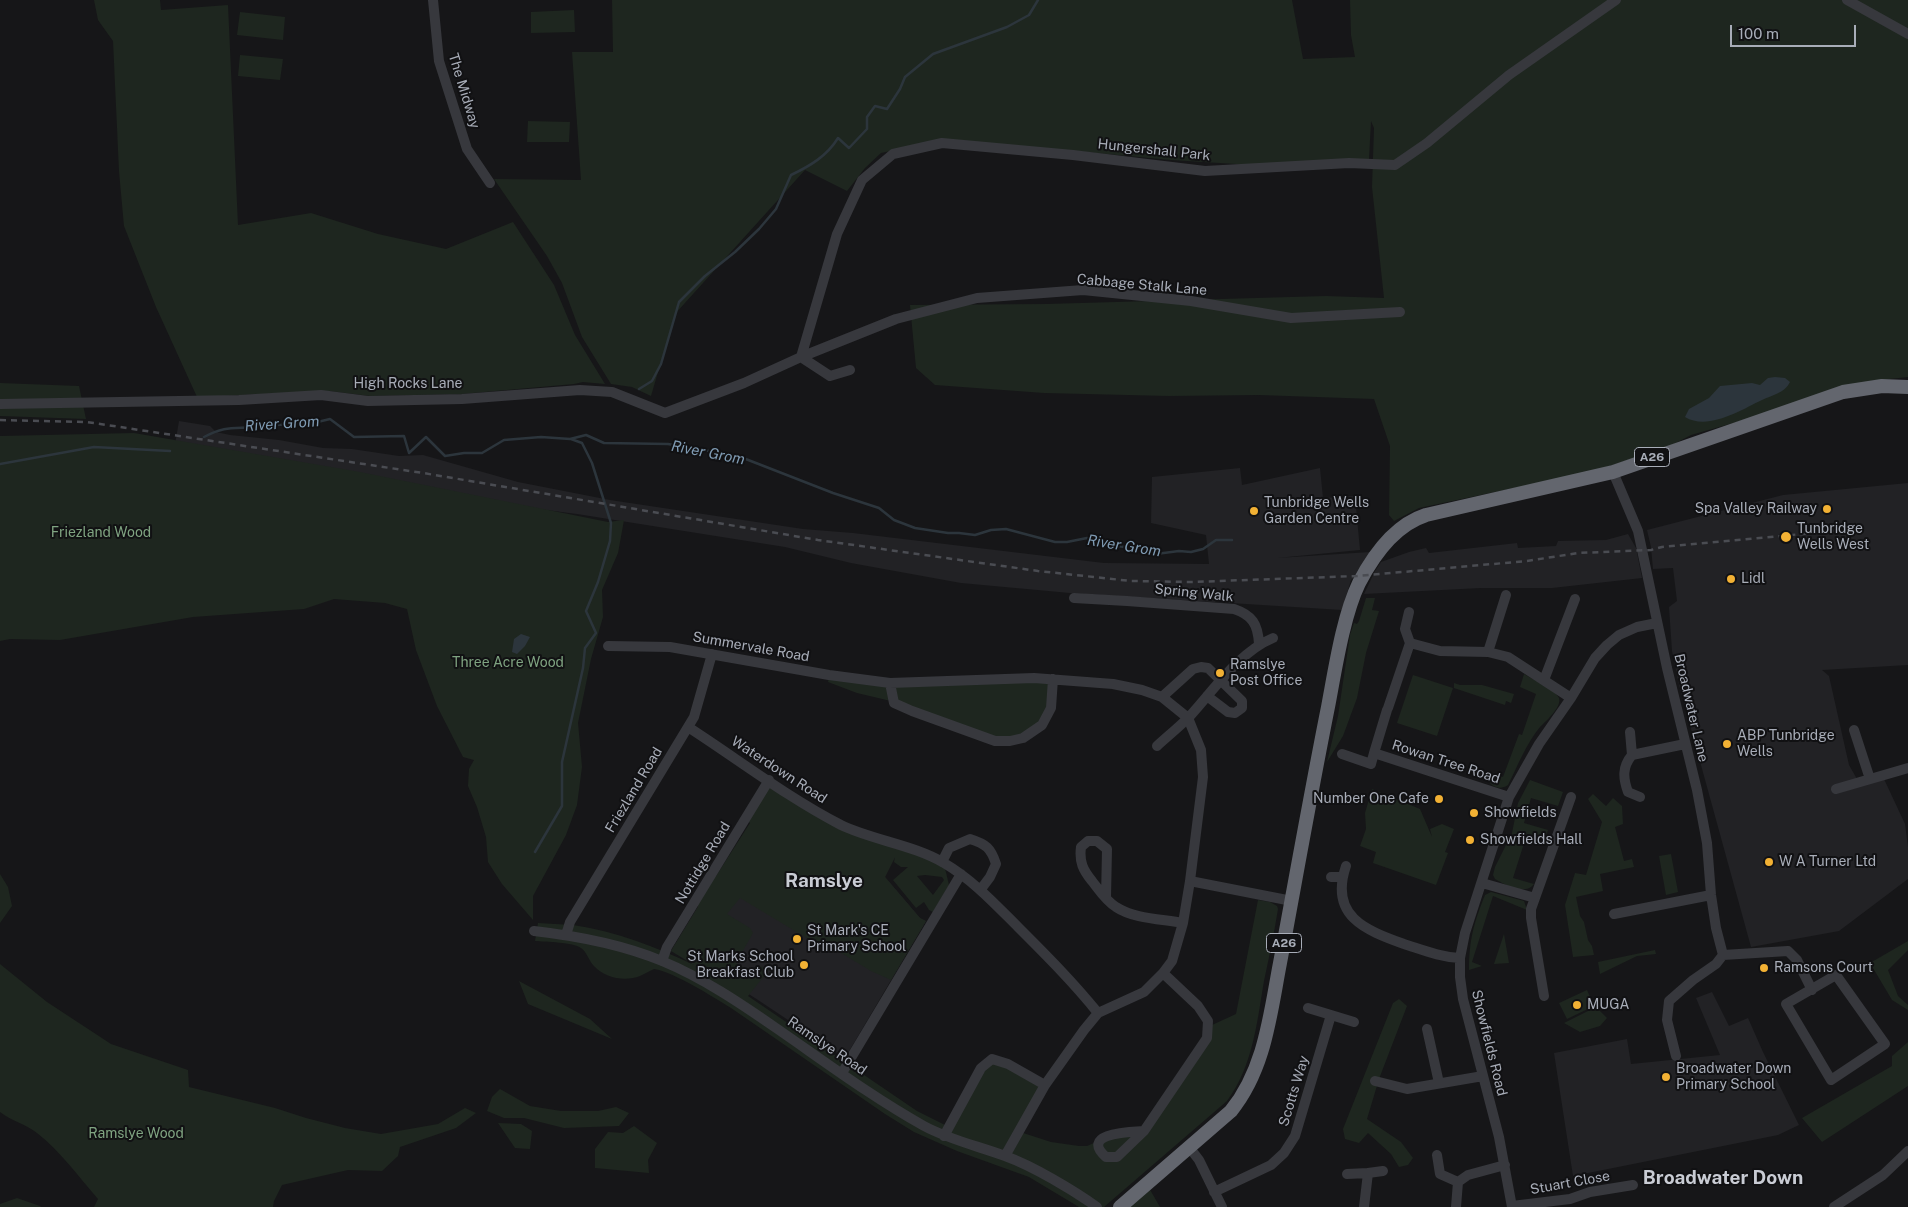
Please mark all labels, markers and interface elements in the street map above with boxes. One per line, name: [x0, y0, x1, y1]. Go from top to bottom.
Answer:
scale bar: [1733, 15, 1859, 47]
text: 100 m: [1738, 25, 1779, 42]
street label: The Midway: [445, 51, 483, 131]
street label: Hungershall Park: [1097, 136, 1211, 164]
street label: Cabbage Stalk Lane: [1076, 271, 1208, 299]
street label: High Rocks Lane: [354, 376, 462, 392]
water label: River Grom: [244, 412, 320, 436]
water label: River Grom: [670, 437, 746, 469]
road number: A26: [1634, 448, 1670, 467]
place label: Tunbridge Wells Garden Centre: [1264, 495, 1369, 528]
place label: Spa Valley Railway: [1695, 501, 1817, 517]
marker: Spa Valley Railway: [1821, 503, 1833, 515]
marker: Tunbridge Wells Garden Centre: [1248, 505, 1260, 517]
place label: Tunbridge Wells West: [1797, 521, 1869, 554]
park label: Friezland Wood: [51, 525, 151, 541]
marker: Tunbridge Wells West: [1779, 530, 1793, 544]
water label: River Grom: [1086, 531, 1162, 561]
place label: Lidl: [1741, 571, 1765, 587]
marker: Lidl: [1725, 573, 1737, 585]
street label: Spring Walk: [1154, 580, 1234, 606]
street label: Summervale Road: [691, 628, 811, 666]
street label: Broadwater Lane: [1670, 652, 1712, 764]
park label: Three Acre Wood: [452, 655, 564, 671]
place label: Ramslye Post Office: [1230, 657, 1302, 690]
marker: Ramslye Post Office: [1214, 667, 1226, 679]
place label: ABP Tunbridge Wells: [1737, 728, 1835, 760]
street label: Waterdown Road: [728, 733, 830, 807]
street label: Rowan Tree Road: [1390, 737, 1502, 787]
marker: ABP Tunbridge Wells: [1721, 738, 1733, 750]
street label: Friezland Road: [602, 744, 666, 836]
place label: Number One Cafe: [1313, 791, 1429, 807]
marker: Number One Cafe: [1433, 793, 1445, 805]
place label: Showfields: [1484, 805, 1556, 821]
marker: Showfields: [1468, 807, 1480, 819]
street label: Nottidge Road: [672, 819, 734, 907]
place label: Showfields Hall: [1480, 832, 1583, 848]
marker: Showfields Hall: [1464, 834, 1476, 846]
place label: W A Turner Ltd: [1779, 854, 1876, 870]
marker: W A Turner Ltd: [1763, 856, 1775, 868]
district label: Ramslye: [785, 870, 863, 892]
place label: St Mark's CE Primary School: [807, 923, 906, 956]
marker: St Mark's CE Primary School: [791, 933, 803, 945]
road number: A26: [1266, 934, 1302, 952]
place label: St Marks School Breakfast Club: [687, 949, 794, 982]
marker: St Marks School Breakfast Club: [798, 959, 810, 971]
place label: Ramsons Court: [1774, 960, 1873, 976]
marker: Ramsons Court: [1758, 962, 1770, 974]
street label: Showfields Road: [1468, 988, 1510, 1098]
place label: MUGA: [1587, 997, 1629, 1013]
marker: MUGA: [1571, 999, 1583, 1011]
street label: Ramslye Road: [784, 1013, 870, 1079]
street label: Scotts Way: [1275, 1054, 1313, 1128]
place label: Broadwater Down Primary School: [1676, 1061, 1791, 1094]
marker: Broadwater Down Primary School: [1660, 1071, 1672, 1083]
park label: Ramslye Wood: [88, 1126, 184, 1142]
district label: Broadwater Down: [1643, 1167, 1803, 1189]
street label: Stuart Close: [1529, 1168, 1611, 1198]

